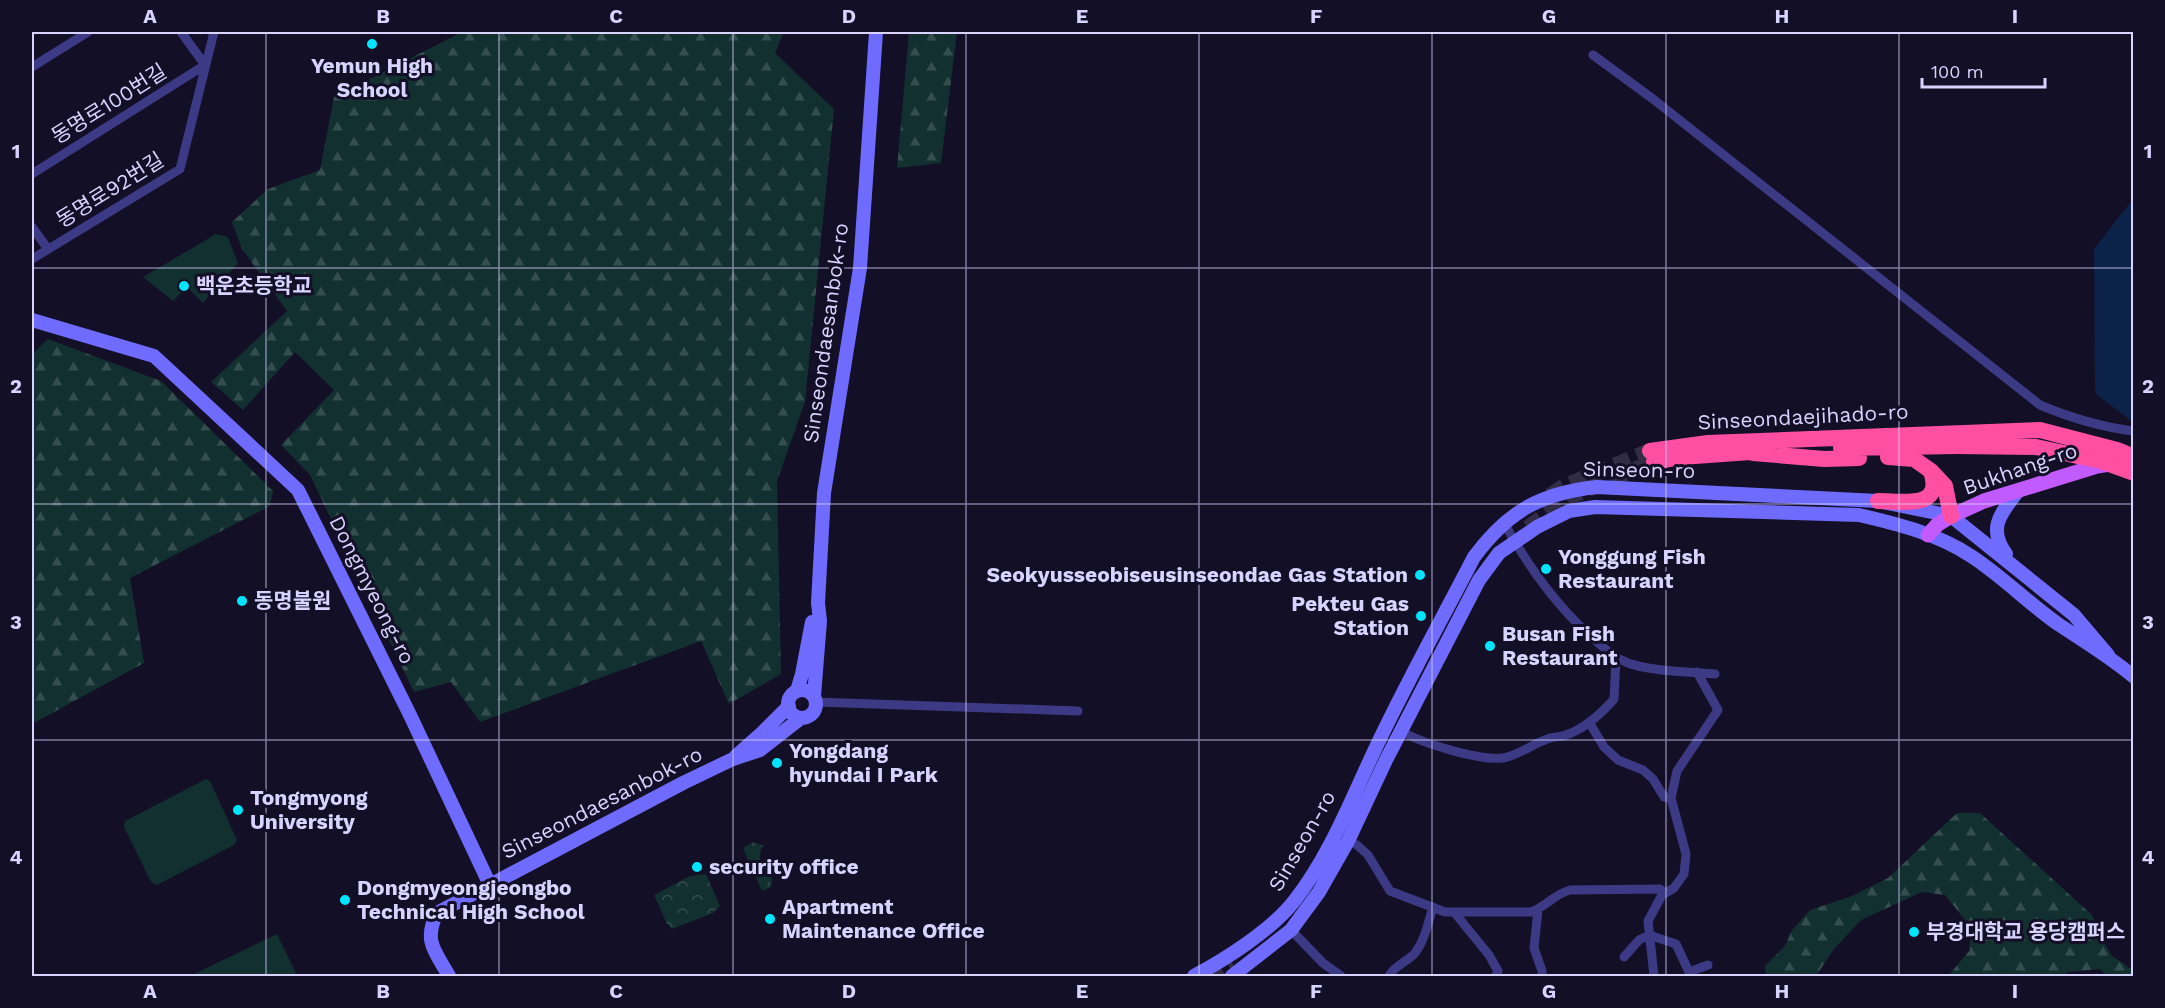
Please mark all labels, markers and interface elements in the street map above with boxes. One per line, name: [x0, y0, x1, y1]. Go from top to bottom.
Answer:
text: A: [143, 4, 157, 28]
text: B: [376, 4, 390, 28]
text: C: [609, 4, 623, 28]
text: D: [842, 4, 856, 28]
text: E: [1076, 4, 1088, 28]
text: F: [1310, 4, 1322, 28]
text: G: [1542, 4, 1556, 28]
text: H: [1775, 4, 1789, 28]
text: I: [2012, 4, 2018, 28]
marker: Yemun High School: [365, 37, 379, 51]
scale bar: [1922, 51, 2045, 89]
place label: Yemun High School: [311, 53, 433, 102]
street label: 동명로100번길: [47, 58, 171, 149]
text: 100 m: [1931, 61, 1984, 82]
text: 1: [12, 139, 20, 163]
text: 1: [2144, 139, 2152, 163]
street label: 동명로92번길: [51, 147, 168, 232]
street label: Sinseondaesanbok-ro: [798, 221, 853, 445]
place label: 백운초등학교: [196, 273, 312, 298]
marker: 백운초등학교: [177, 279, 191, 293]
text: 2: [10, 374, 22, 398]
text: 2: [2142, 374, 2154, 398]
street label: Sinseondaejihado-ro: [1697, 398, 1909, 435]
street label: Bukhang-ro: [1959, 437, 2080, 500]
street label: Sinseon-ro: [1583, 456, 1695, 483]
street label: Dongmyeong-ro: [324, 512, 421, 668]
place label: Yonggung Fish Restaurant: [1558, 544, 1706, 593]
place label: Seokyusseobiseusinseondae Gas Station: [987, 562, 1408, 587]
marker: Yonggung Fish Restaurant: [1539, 562, 1553, 576]
marker: Seokyusseobiseusinseondae Gas Station: [1413, 568, 1427, 582]
place label: 동명불원: [254, 588, 331, 613]
place label: Pekteu Gas Station: [1291, 591, 1409, 640]
marker: 동명불원: [235, 594, 249, 608]
marker: Pekteu Gas Station: [1414, 609, 1428, 623]
text: 3: [10, 610, 22, 634]
text: 3: [2142, 610, 2154, 634]
place label: Busan Fish Restaurant: [1502, 621, 1617, 670]
marker: Busan Fish Restaurant: [1483, 639, 1497, 653]
place label: Yongdang hyundai I Park: [789, 738, 939, 787]
street label: Sinseondaesanbok-ro: [497, 741, 706, 864]
marker: Yongdang hyundai I Park: [770, 756, 784, 770]
place label: Tongmyong University: [250, 785, 368, 834]
street label: Sinseon-ro: [1263, 786, 1340, 896]
marker: Tongmyong University: [231, 803, 245, 817]
text: 4: [10, 845, 23, 869]
text: 4: [2142, 845, 2155, 869]
place label: security office: [709, 854, 859, 879]
marker: security office: [690, 860, 704, 874]
place label: Dongmyeongjeongbo Technical High School: [357, 875, 585, 924]
marker: Dongmyeongjeongbo Technical High School: [338, 893, 352, 907]
place label: Apartment Maintenance Office: [782, 894, 985, 943]
marker: Apartment Maintenance Office: [763, 912, 777, 926]
place label: 부경대학교 용당캠퍼스: [1926, 919, 2125, 944]
marker: 부경대학교 용당캠퍼스: [1907, 925, 1921, 939]
text: A: [143, 979, 157, 1003]
text: B: [376, 979, 390, 1003]
text: C: [609, 979, 623, 1003]
text: D: [842, 979, 856, 1003]
text: E: [1076, 979, 1088, 1003]
text: F: [1310, 979, 1322, 1003]
text: G: [1542, 979, 1556, 1003]
text: H: [1775, 979, 1789, 1003]
text: I: [2012, 979, 2018, 1003]

